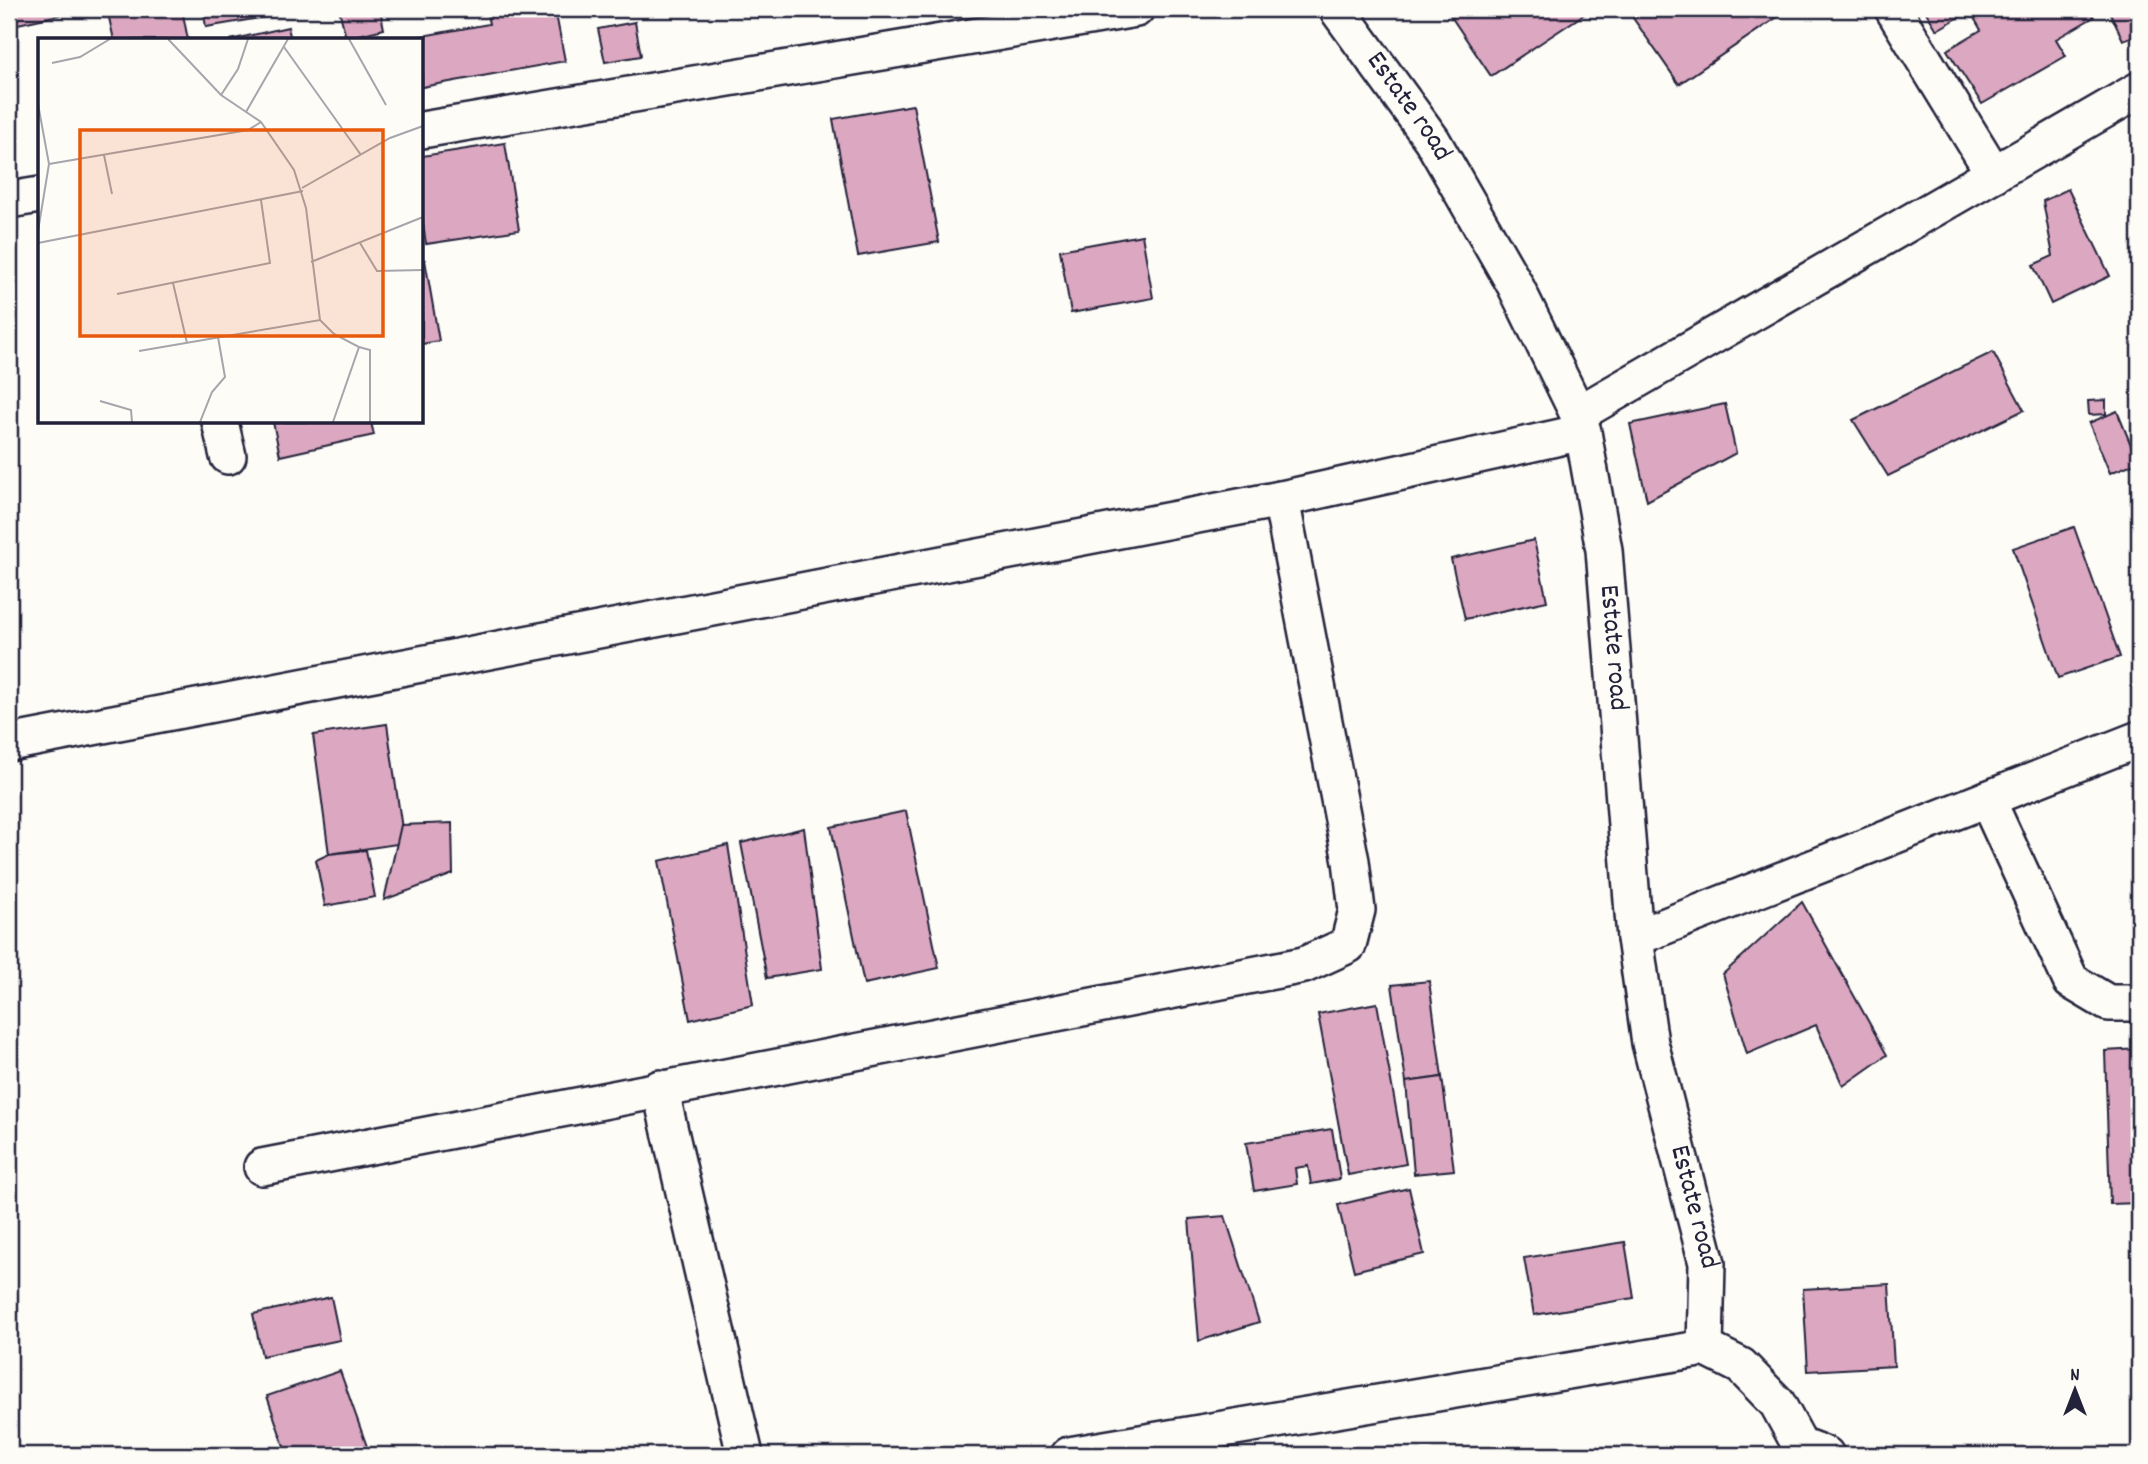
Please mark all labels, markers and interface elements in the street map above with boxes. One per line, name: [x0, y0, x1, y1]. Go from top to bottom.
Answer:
inset map: [38, 38, 424, 424]
street label: Estate road: [1355, 44, 1460, 169]
street label: Estate road: [1587, 583, 1637, 712]
street label: Estate road: [1657, 1141, 1728, 1273]
north arrow: [2039, 1356, 2110, 1426]
text: N: [2070, 1363, 2080, 1390]

